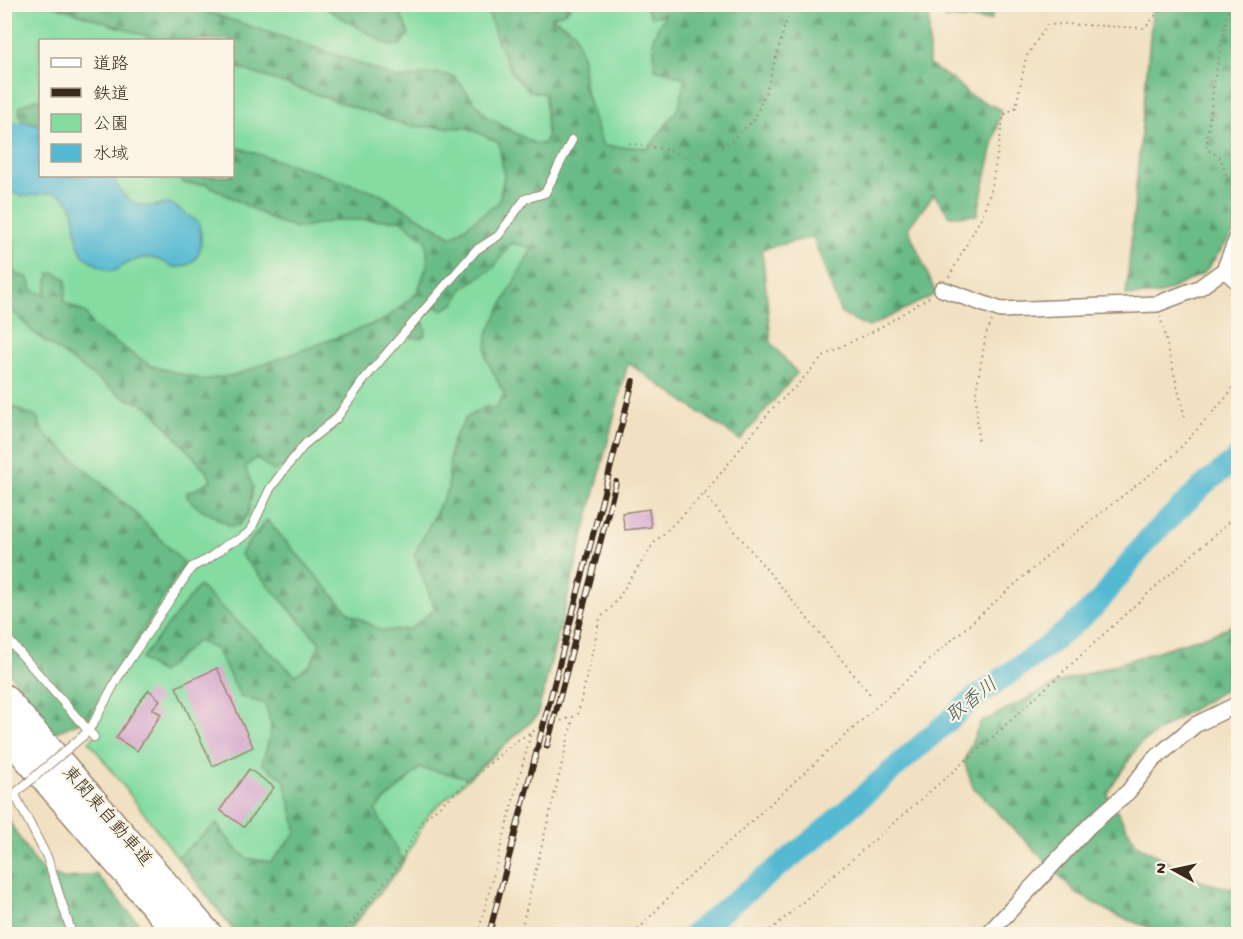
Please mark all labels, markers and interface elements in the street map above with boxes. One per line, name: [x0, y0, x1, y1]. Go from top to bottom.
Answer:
legend: [39, 39, 234, 177]
text: 道路: [93, 54, 129, 76]
text: 鉄道: [93, 84, 129, 106]
text: 公園: [93, 115, 129, 136]
text: 水域: [93, 144, 129, 166]
water label: 取香川: [942, 673, 1004, 730]
street label: 東関東自動車道: [57, 762, 156, 871]
north arrow: [1144, 840, 1204, 900]
text: N: [1152, 861, 1173, 875]

